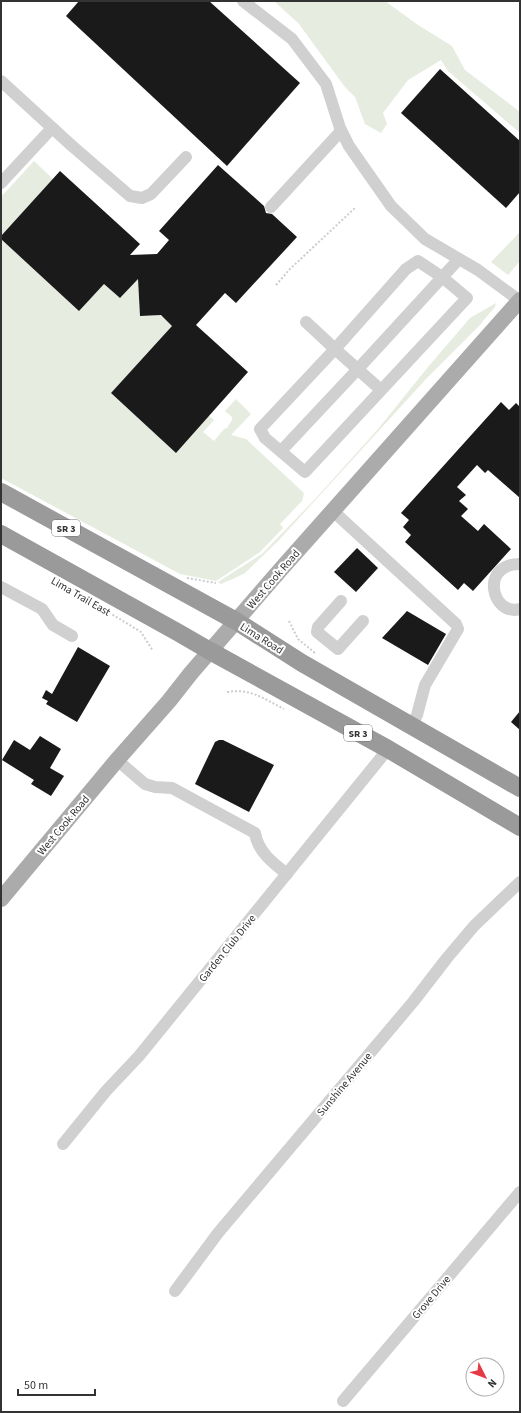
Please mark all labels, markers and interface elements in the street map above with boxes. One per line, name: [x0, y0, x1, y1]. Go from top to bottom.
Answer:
road number: SR 3: [52, 520, 80, 536]
street label: West Cook Road: [243, 547, 303, 612]
street label: Lima Trail East: [48, 573, 114, 620]
street label: Lima Road: [237, 619, 286, 658]
road number: SR 3: [344, 725, 372, 741]
street label: West Cook Road: [34, 792, 93, 858]
street label: Garden Club Drive: [195, 911, 260, 985]
street label: Sunshine Avenue: [313, 1049, 376, 1119]
street label: Grove Drive: [409, 1272, 455, 1322]
north arrow: [465, 1357, 505, 1397]
scale bar: [18, 1371, 95, 1397]
text: N: [484, 1376, 500, 1391]
text: 50 m: [24, 1377, 48, 1394]

